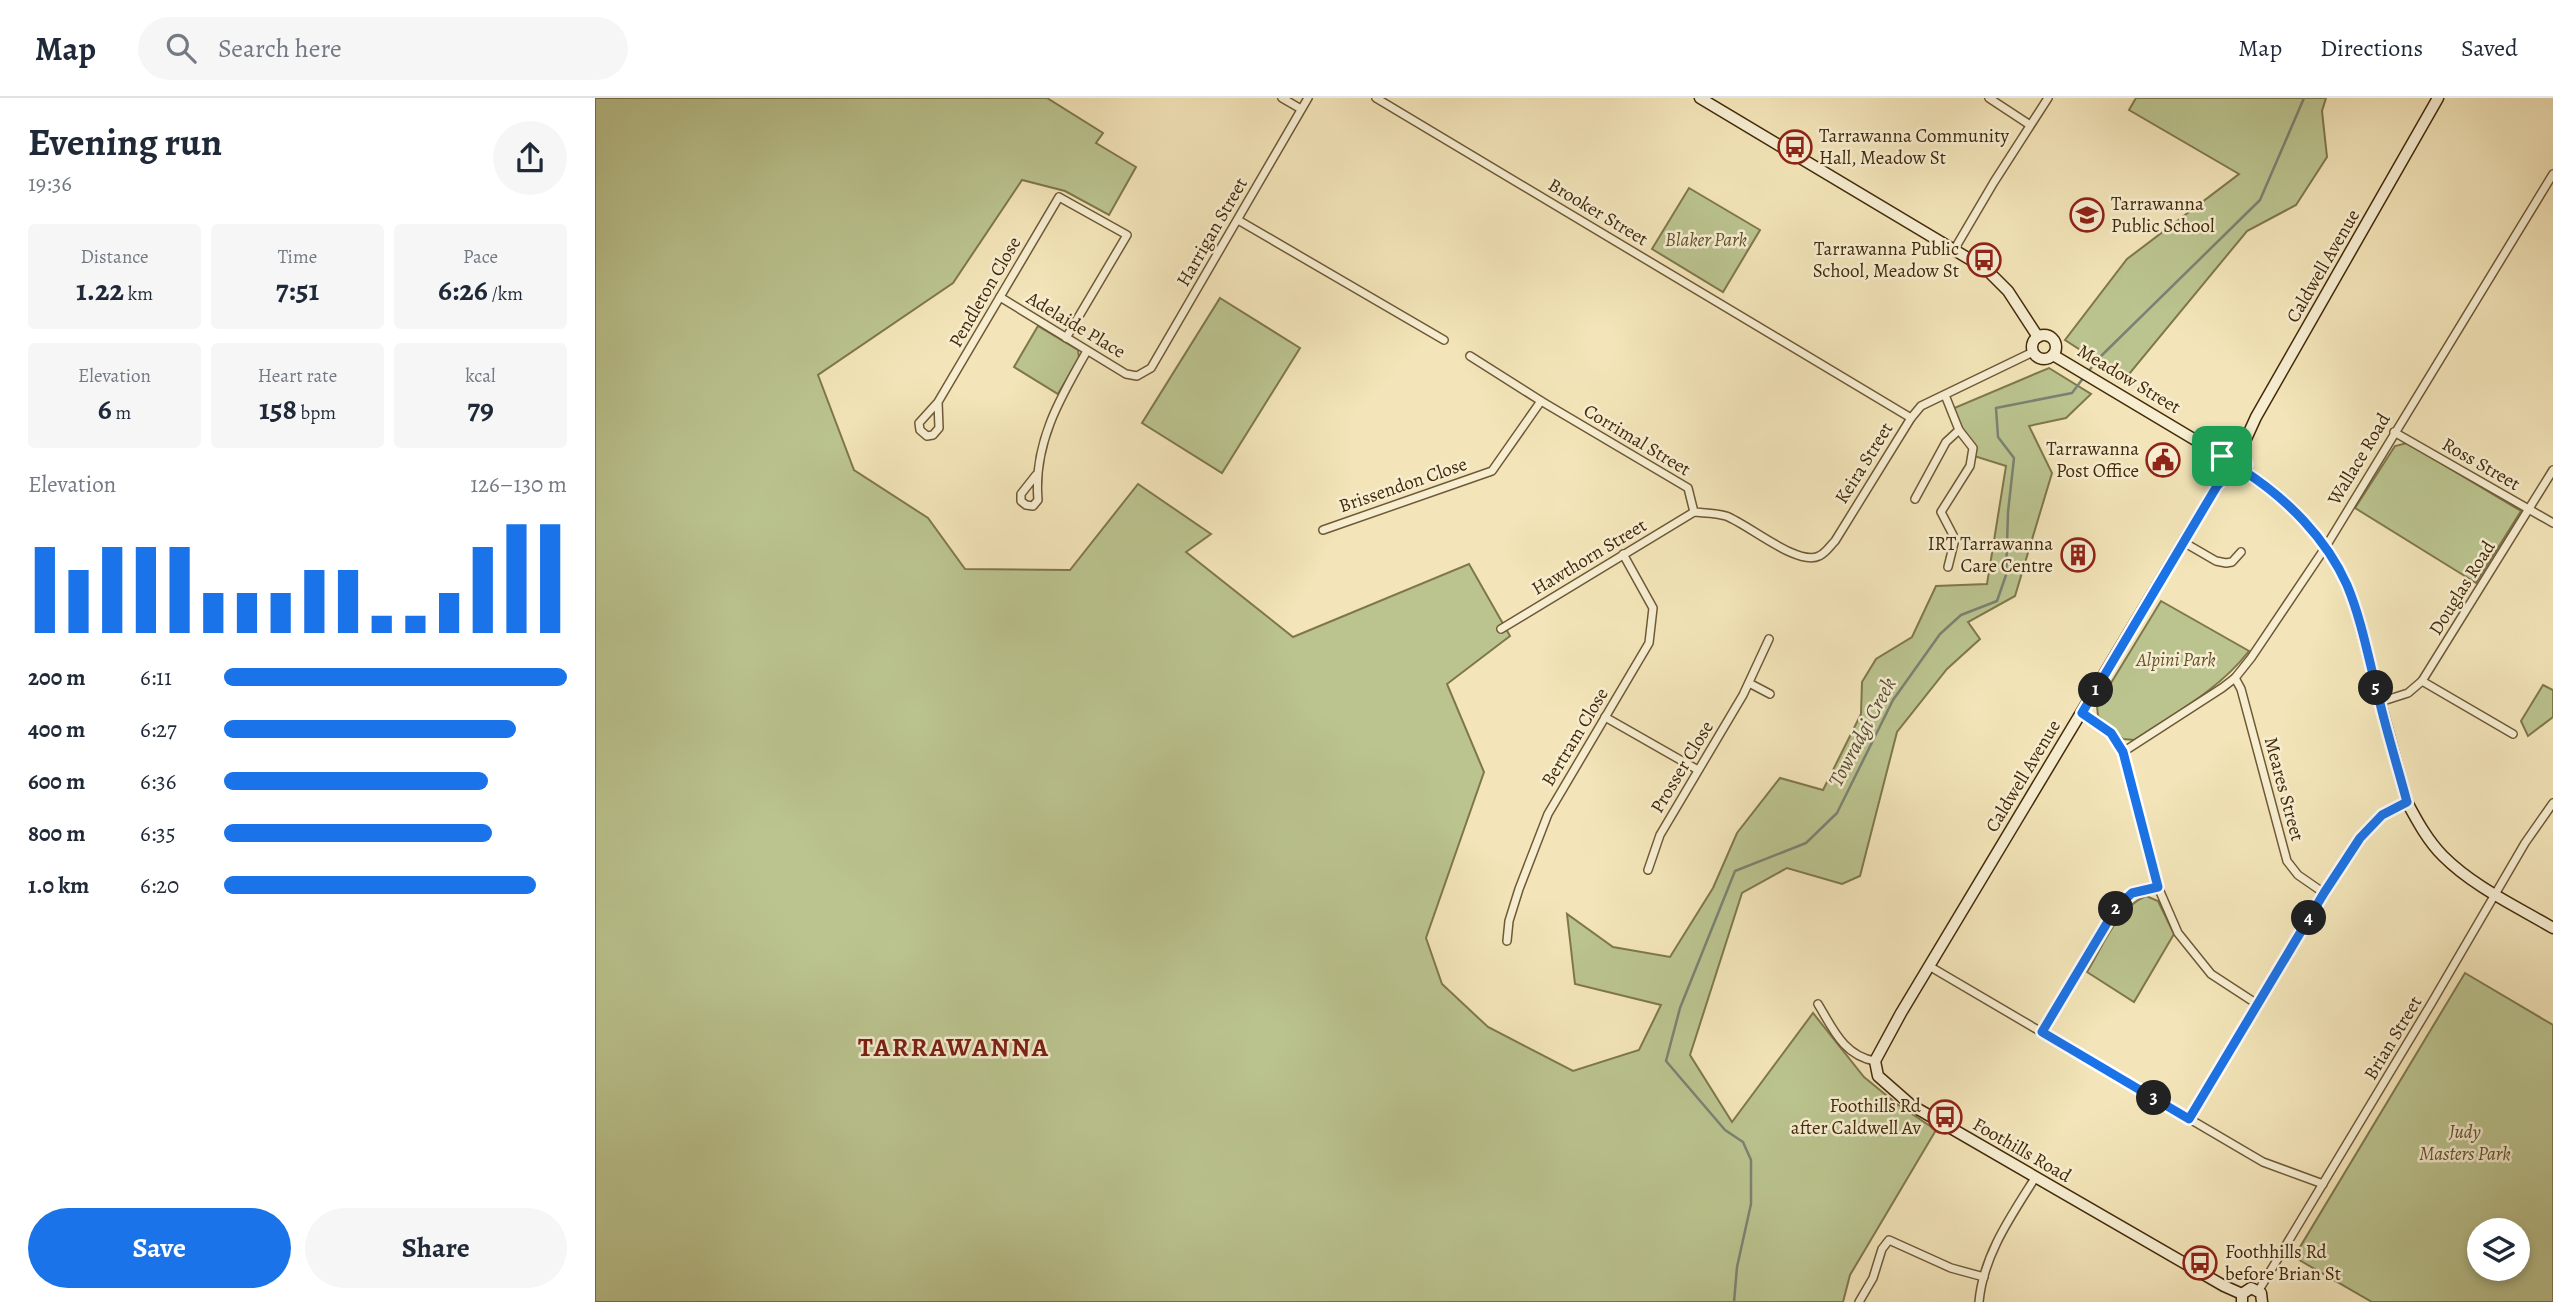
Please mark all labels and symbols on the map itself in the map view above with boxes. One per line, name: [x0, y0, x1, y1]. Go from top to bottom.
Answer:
place label: Tarrawanna Community Hall, Meadow St: [1819, 123, 2009, 171]
bus stop icon: Tarrawanna Community Hall, Meadow St: [1776, 128, 1814, 166]
street label: Brooker Street: [1543, 172, 1653, 252]
street label: Harrigan Street: [1170, 173, 1254, 291]
place label: Tarrawanna Public School: [2111, 191, 2215, 239]
school or university icon: Tarrawanna Public School: [2068, 196, 2106, 234]
street label: Caldwell Avenue: [2280, 205, 2366, 327]
park label: Blaker Park: [1665, 227, 1747, 253]
street label: Pendleton Close: [943, 232, 1027, 352]
place label: Tarrawanna Public School, Meadow St: [1813, 236, 1959, 284]
bus stop icon: Tarrawanna Public School, Meadow St: [1965, 241, 2003, 279]
street label: Adelaide Place: [1021, 285, 1130, 365]
street label: Meadow Street: [2072, 338, 2186, 420]
street label: Corrimal Street: [1579, 398, 1695, 482]
street label: Wallace Road: [2321, 408, 2397, 511]
street label: Keira Street: [1829, 417, 1899, 509]
pin: [2192, 426, 2252, 486]
street label: Ross Street: [2437, 431, 2525, 497]
place label: Tarrawanna Post Office: [2046, 436, 2139, 484]
public building icon: Tarrawanna Post Office: [2144, 441, 2182, 479]
street label: Brissendon Close: [1335, 451, 1471, 519]
street label: Hawthorn Street: [1527, 512, 1651, 602]
place label: IRT Tarrawanna Care Centre: [1928, 531, 2053, 579]
street label: Douglas Road: [2423, 535, 2502, 640]
building icon: IRT Tarrawanna Care Centre: [2059, 536, 2097, 574]
park label: Alpini Park: [2135, 647, 2216, 673]
pin: 5: [2359, 670, 2393, 706]
water label: Towradgi Creek: [1821, 672, 1903, 792]
pin: 1: [2079, 672, 2113, 708]
street label: Bertram Close: [1535, 683, 1615, 791]
street label: Caldwell Avenue: [1979, 715, 2067, 837]
street label: Prosser Close: [1644, 716, 1720, 818]
street label: Meares Street: [2258, 734, 2310, 844]
pin: 2: [2099, 892, 2133, 926]
pin: 4: [2291, 900, 2327, 936]
street label: Brian Street: [2358, 991, 2428, 1085]
district label: TARRAWANNA: [858, 1030, 1050, 1065]
pin: 3: [2137, 1080, 2171, 1116]
place label: Foothills Rd after Caldwell Av: [1791, 1093, 1922, 1141]
bus stop icon: Foothills Rd after Caldwell Av: [1926, 1098, 1964, 1136]
street label: Foothills Road: [1968, 1111, 2077, 1189]
park label: Judy Masters Park: [2419, 1119, 2511, 1167]
place label: Foothhills Rd before Brian St: [2225, 1239, 2341, 1287]
bus stop icon: Foothhills Rd before Brian St: [2181, 1244, 2219, 1282]

